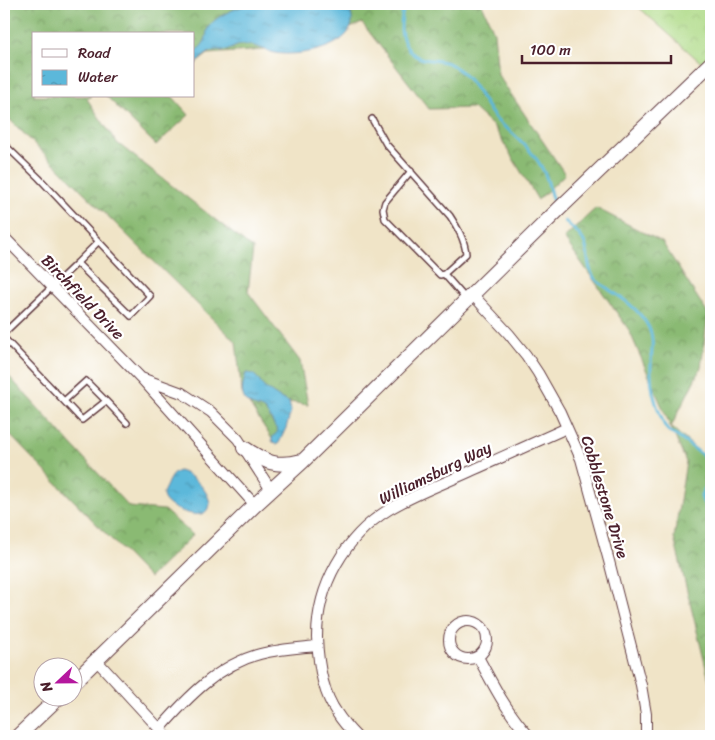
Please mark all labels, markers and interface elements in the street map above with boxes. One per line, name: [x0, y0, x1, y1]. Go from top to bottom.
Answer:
legend: [32, 32, 195, 98]
scale bar: [522, 32, 671, 64]
text: 100 m: [530, 37, 571, 63]
text: Road: [78, 40, 111, 66]
text: Water: [78, 64, 118, 90]
street label: Birchfield Drive: [34, 247, 132, 347]
street label: Cobblestone Drive: [573, 432, 638, 562]
street label: Williamsburg Way: [374, 433, 497, 513]
north arrow: [32, 658, 82, 708]
text: N: [33, 677, 60, 697]

